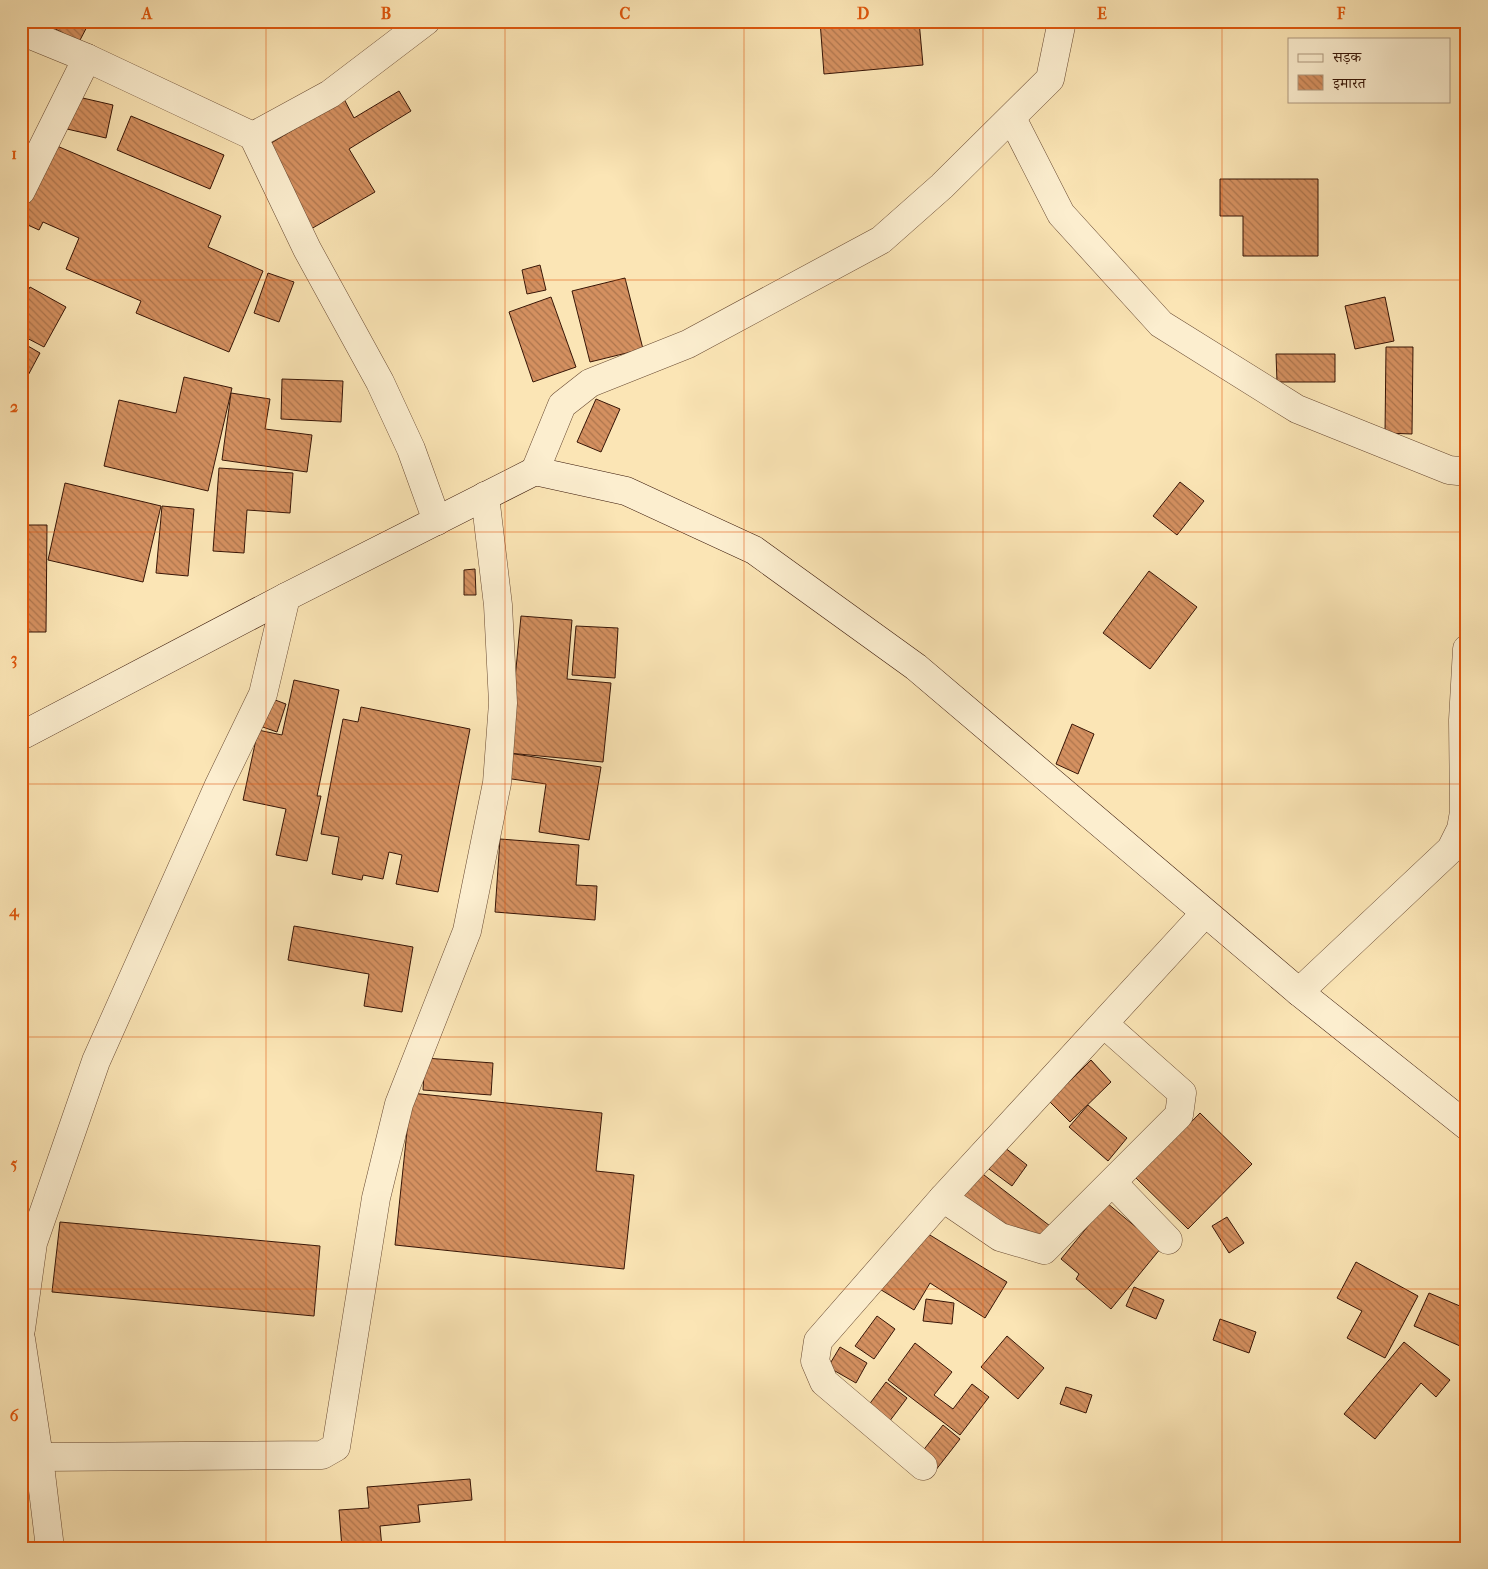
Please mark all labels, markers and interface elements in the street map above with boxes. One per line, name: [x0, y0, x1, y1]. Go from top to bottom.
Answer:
text: A: [141, 4, 153, 23]
text: B: [381, 4, 391, 23]
text: C: [620, 4, 631, 23]
text: D: [857, 4, 869, 23]
text: E: [1097, 4, 1107, 23]
text: F: [1336, 4, 1346, 23]
legend: [1288, 38, 1450, 102]
text: सड़क: [1332, 48, 1362, 66]
text: इमारत: [1332, 74, 1367, 92]
text: 1: [11, 144, 17, 163]
text: 2: [10, 397, 18, 416]
text: 3: [11, 649, 17, 669]
text: 4: [8, 901, 20, 921]
text: 5: [11, 1154, 18, 1173]
text: 6: [10, 1406, 19, 1425]

